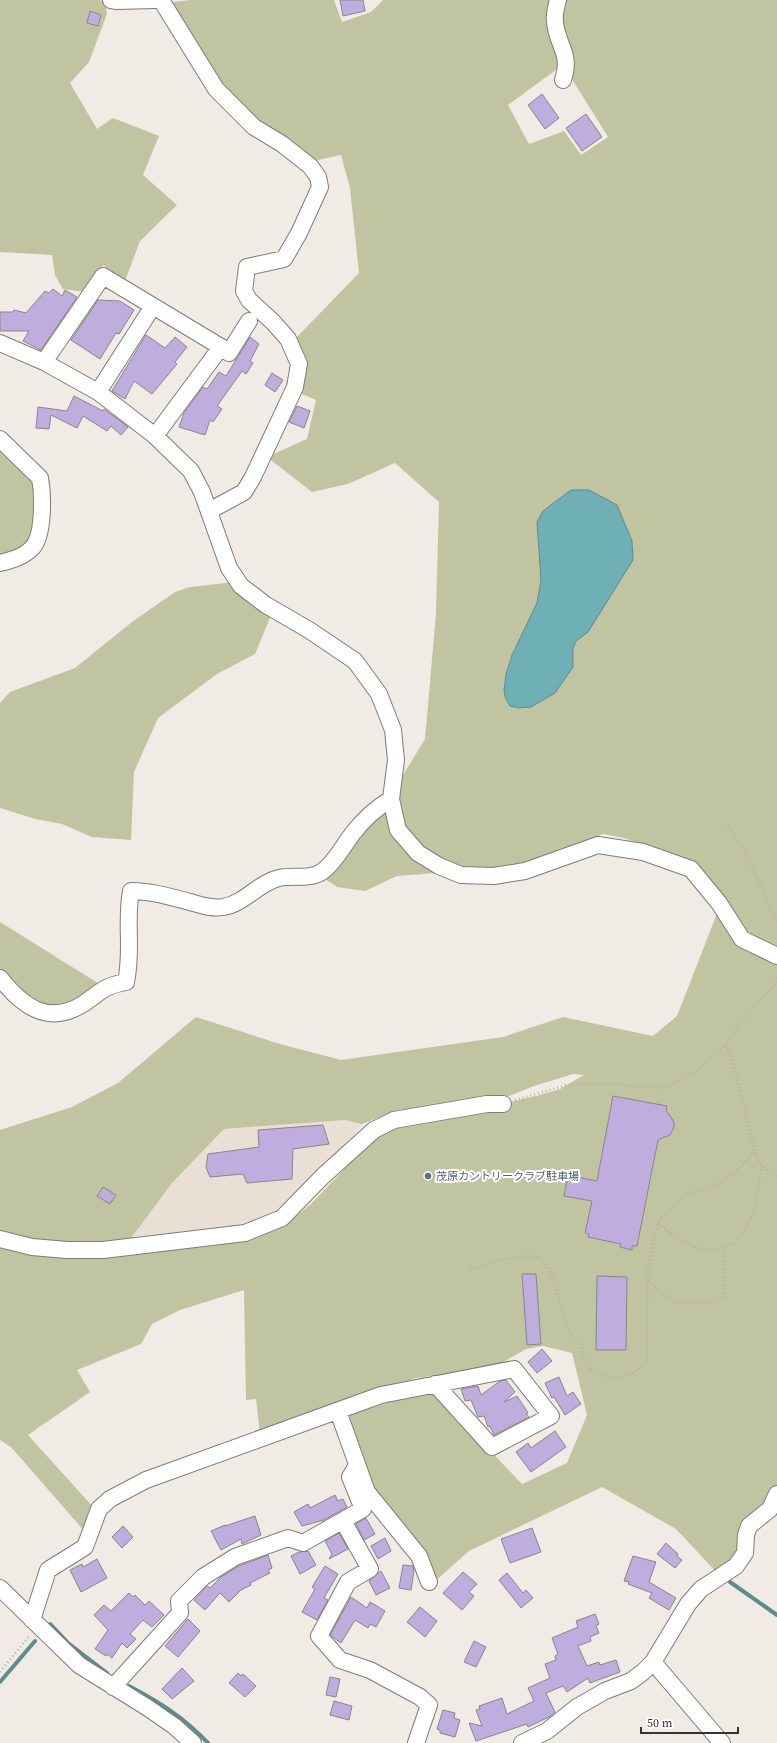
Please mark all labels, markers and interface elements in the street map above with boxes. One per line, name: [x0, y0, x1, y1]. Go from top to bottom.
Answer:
place label: 茂原カントリークラブ駐車場: [436, 1169, 579, 1184]
marker: 茂原カントリークラブ駐車場: [423, 1171, 433, 1181]
scale bar: [641, 1709, 738, 1735]
text: 50 m: [647, 1715, 673, 1731]

